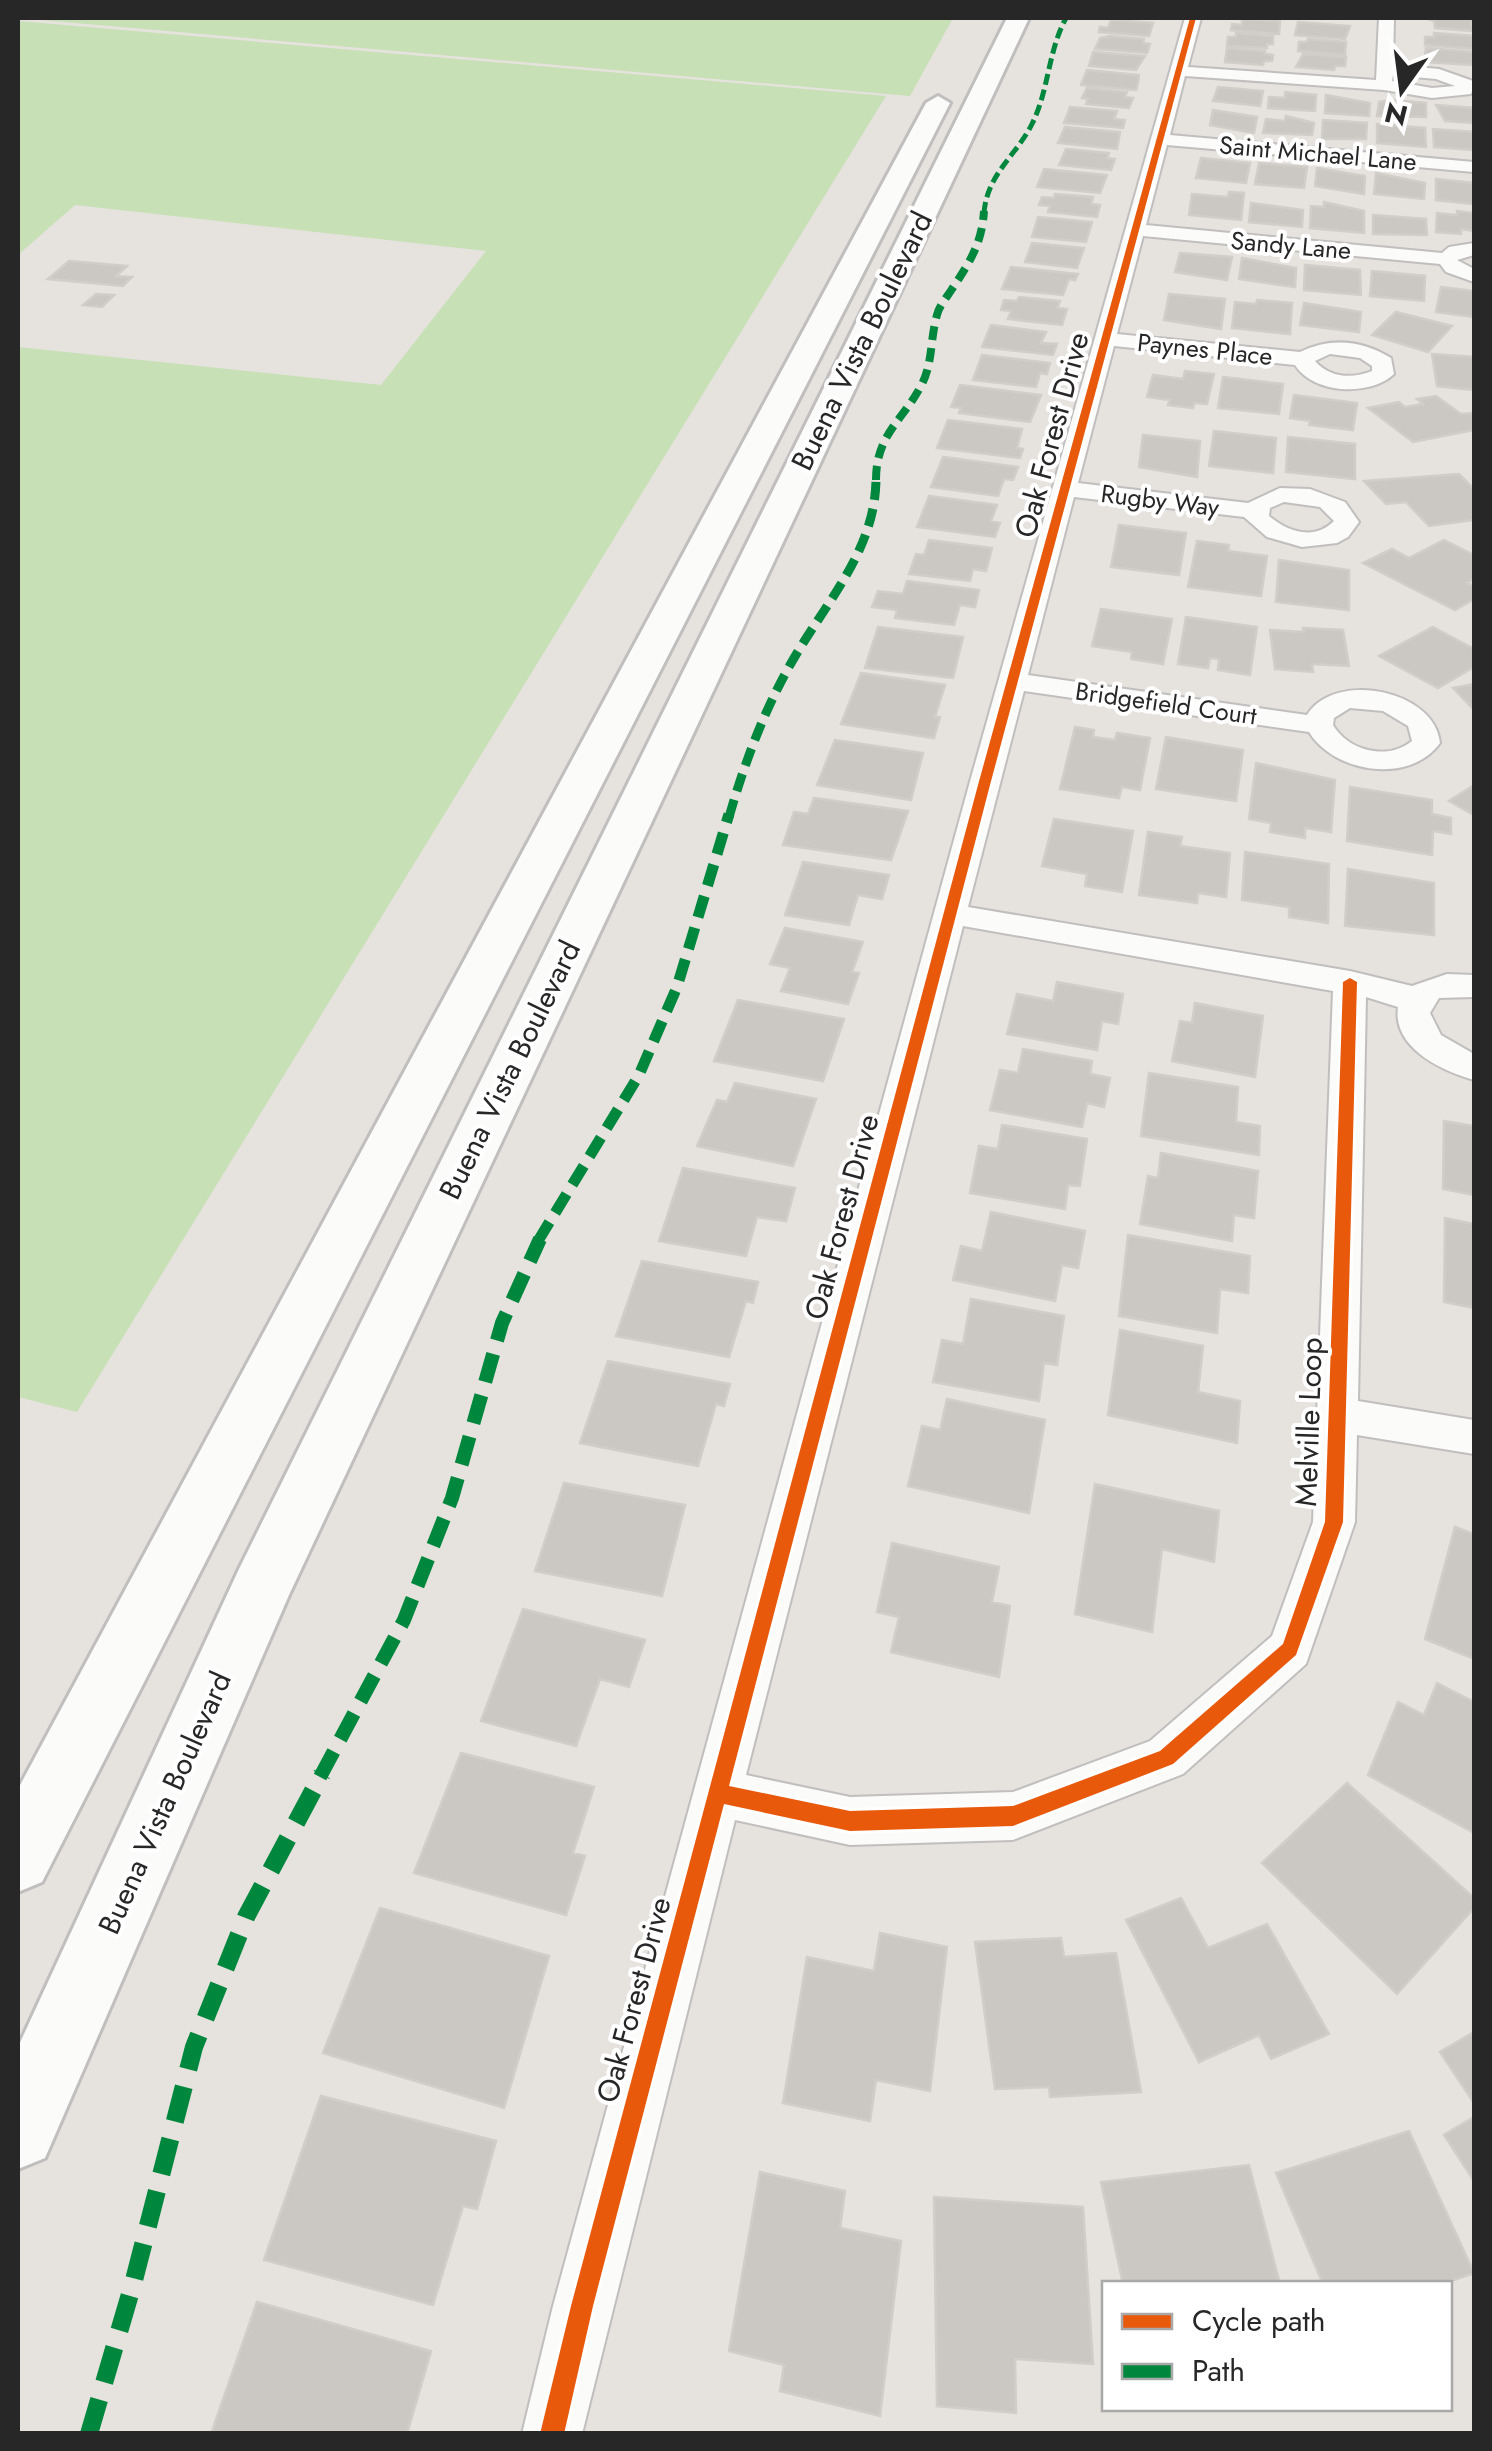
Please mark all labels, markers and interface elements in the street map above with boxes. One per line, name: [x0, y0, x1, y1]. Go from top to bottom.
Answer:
north arrow: [1352, 40, 1452, 140]
text: N: [1380, 91, 1412, 136]
street label: Saint Michael Lane: [1218, 126, 1418, 180]
street label: Buena Vista Boulevard: [780, 204, 943, 477]
street label: Sandy Lane: [1229, 222, 1353, 268]
street label: Paynes Place: [1136, 324, 1274, 374]
street label: Oak Forest Drive: [1003, 327, 1100, 542]
street label: Rugby Way: [1099, 475, 1221, 525]
street label: Bridgefield Court: [1073, 672, 1259, 734]
street label: Buena Vista Boulevard: [428, 933, 591, 1206]
street label: Oak Forest Drive: [793, 1109, 890, 1324]
street label: Melville Loop: [1284, 1337, 1333, 1507]
street label: Buena Vista Boulevard: [87, 1665, 242, 1941]
street label: Oak Forest Drive: [585, 1892, 682, 2107]
legend: [1102, 2281, 1452, 2411]
text: Cycle path: [1192, 2299, 1325, 2342]
text: Path: [1192, 2349, 1245, 2392]

